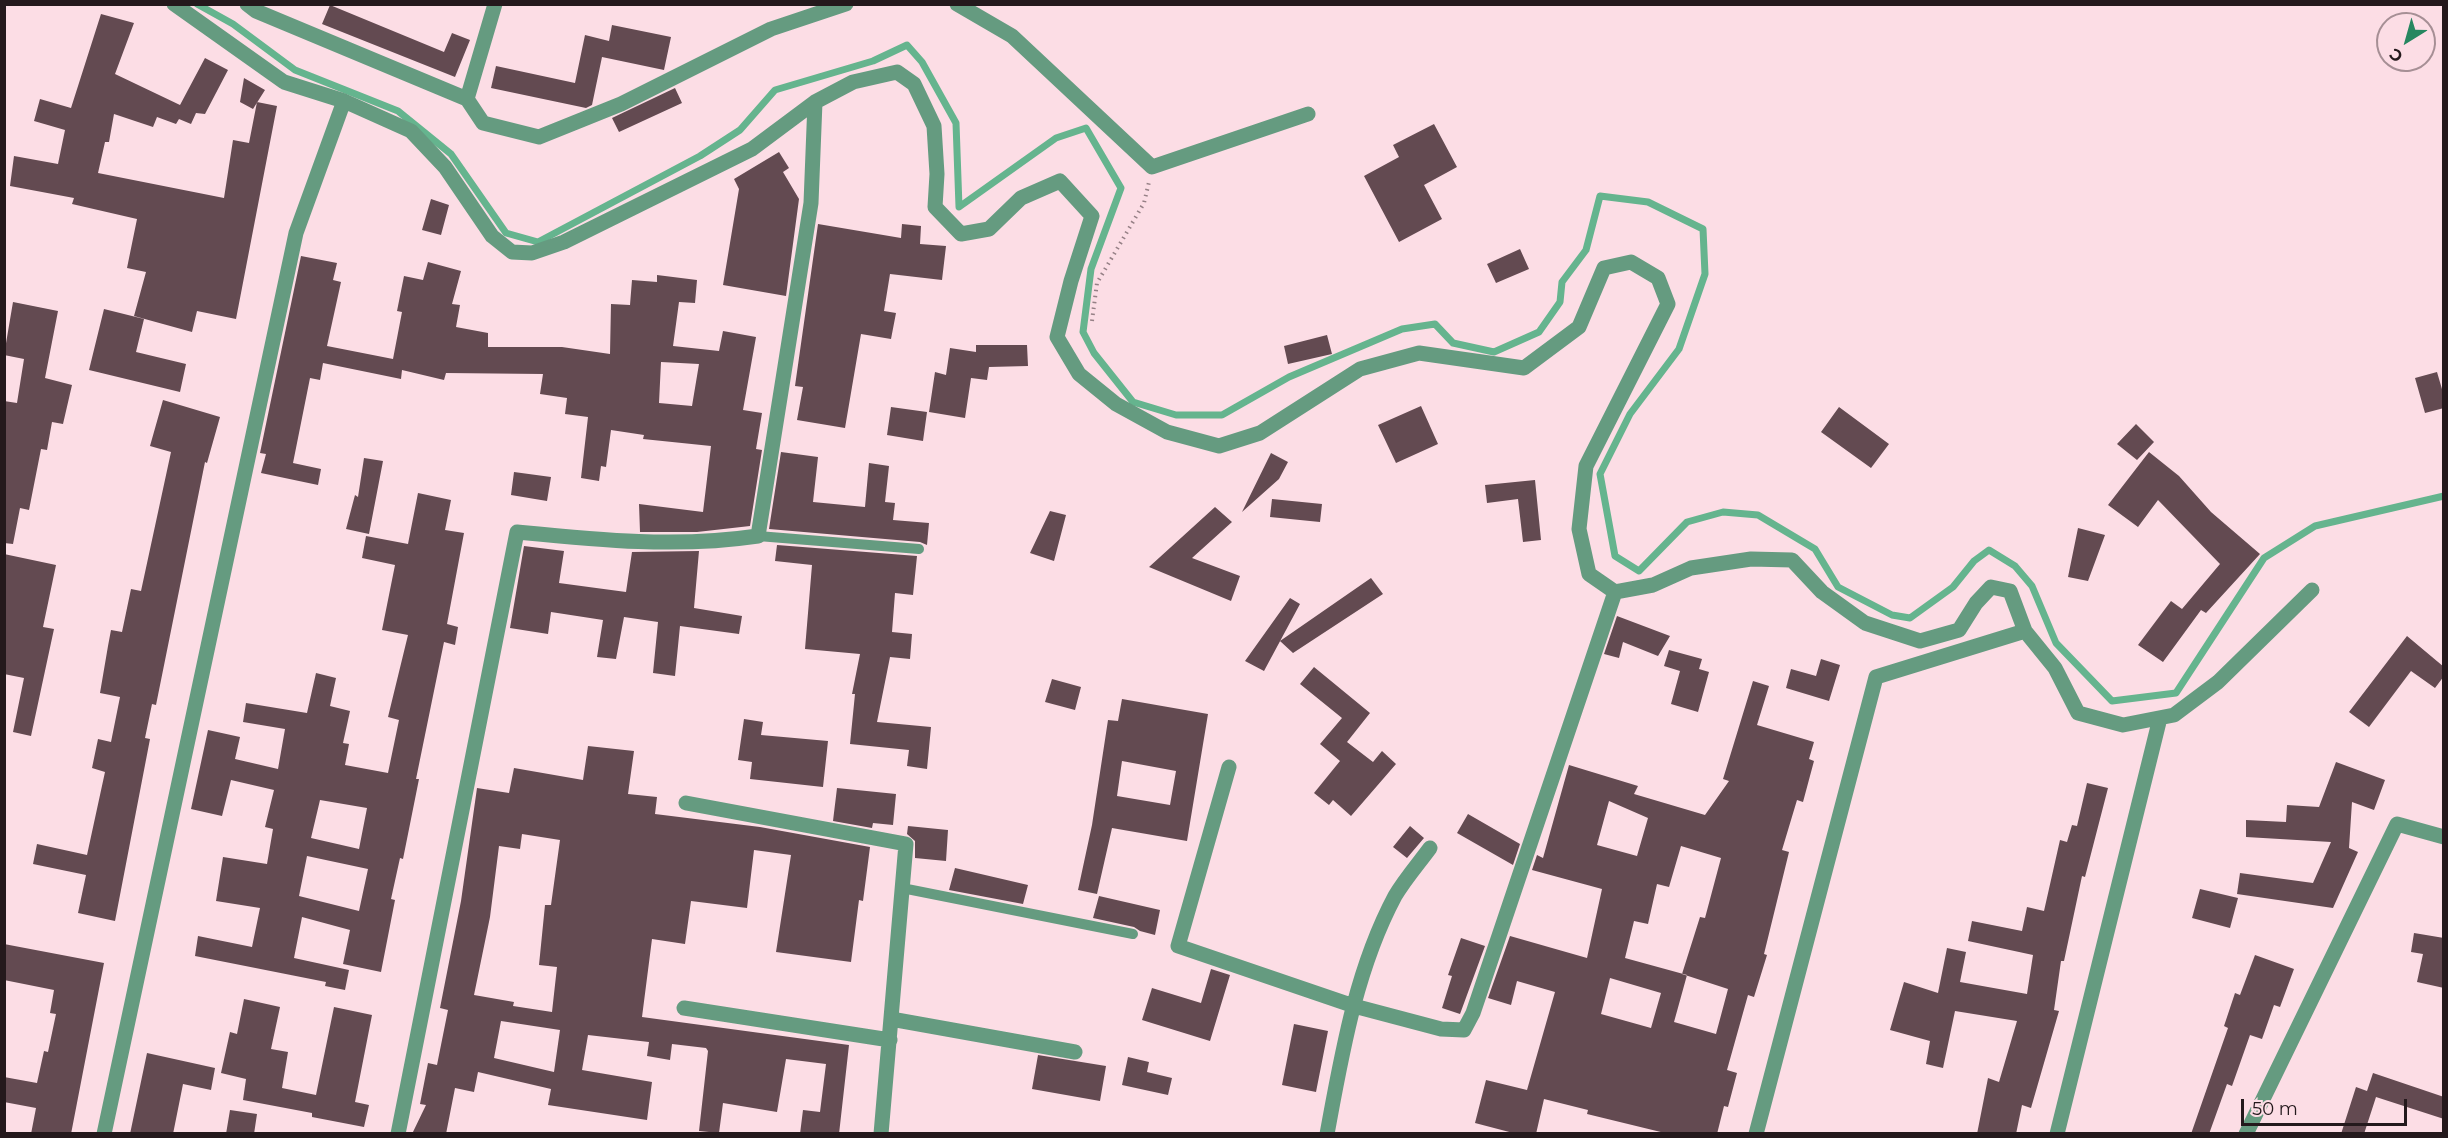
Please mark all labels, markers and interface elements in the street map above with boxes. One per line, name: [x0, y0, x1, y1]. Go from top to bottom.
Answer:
north arrow: [2376, 12, 2436, 72]
text: С: [2386, 44, 2406, 66]
scale bar: [2244, 1087, 2410, 1125]
text: 50 m: [2252, 1098, 2298, 1120]

